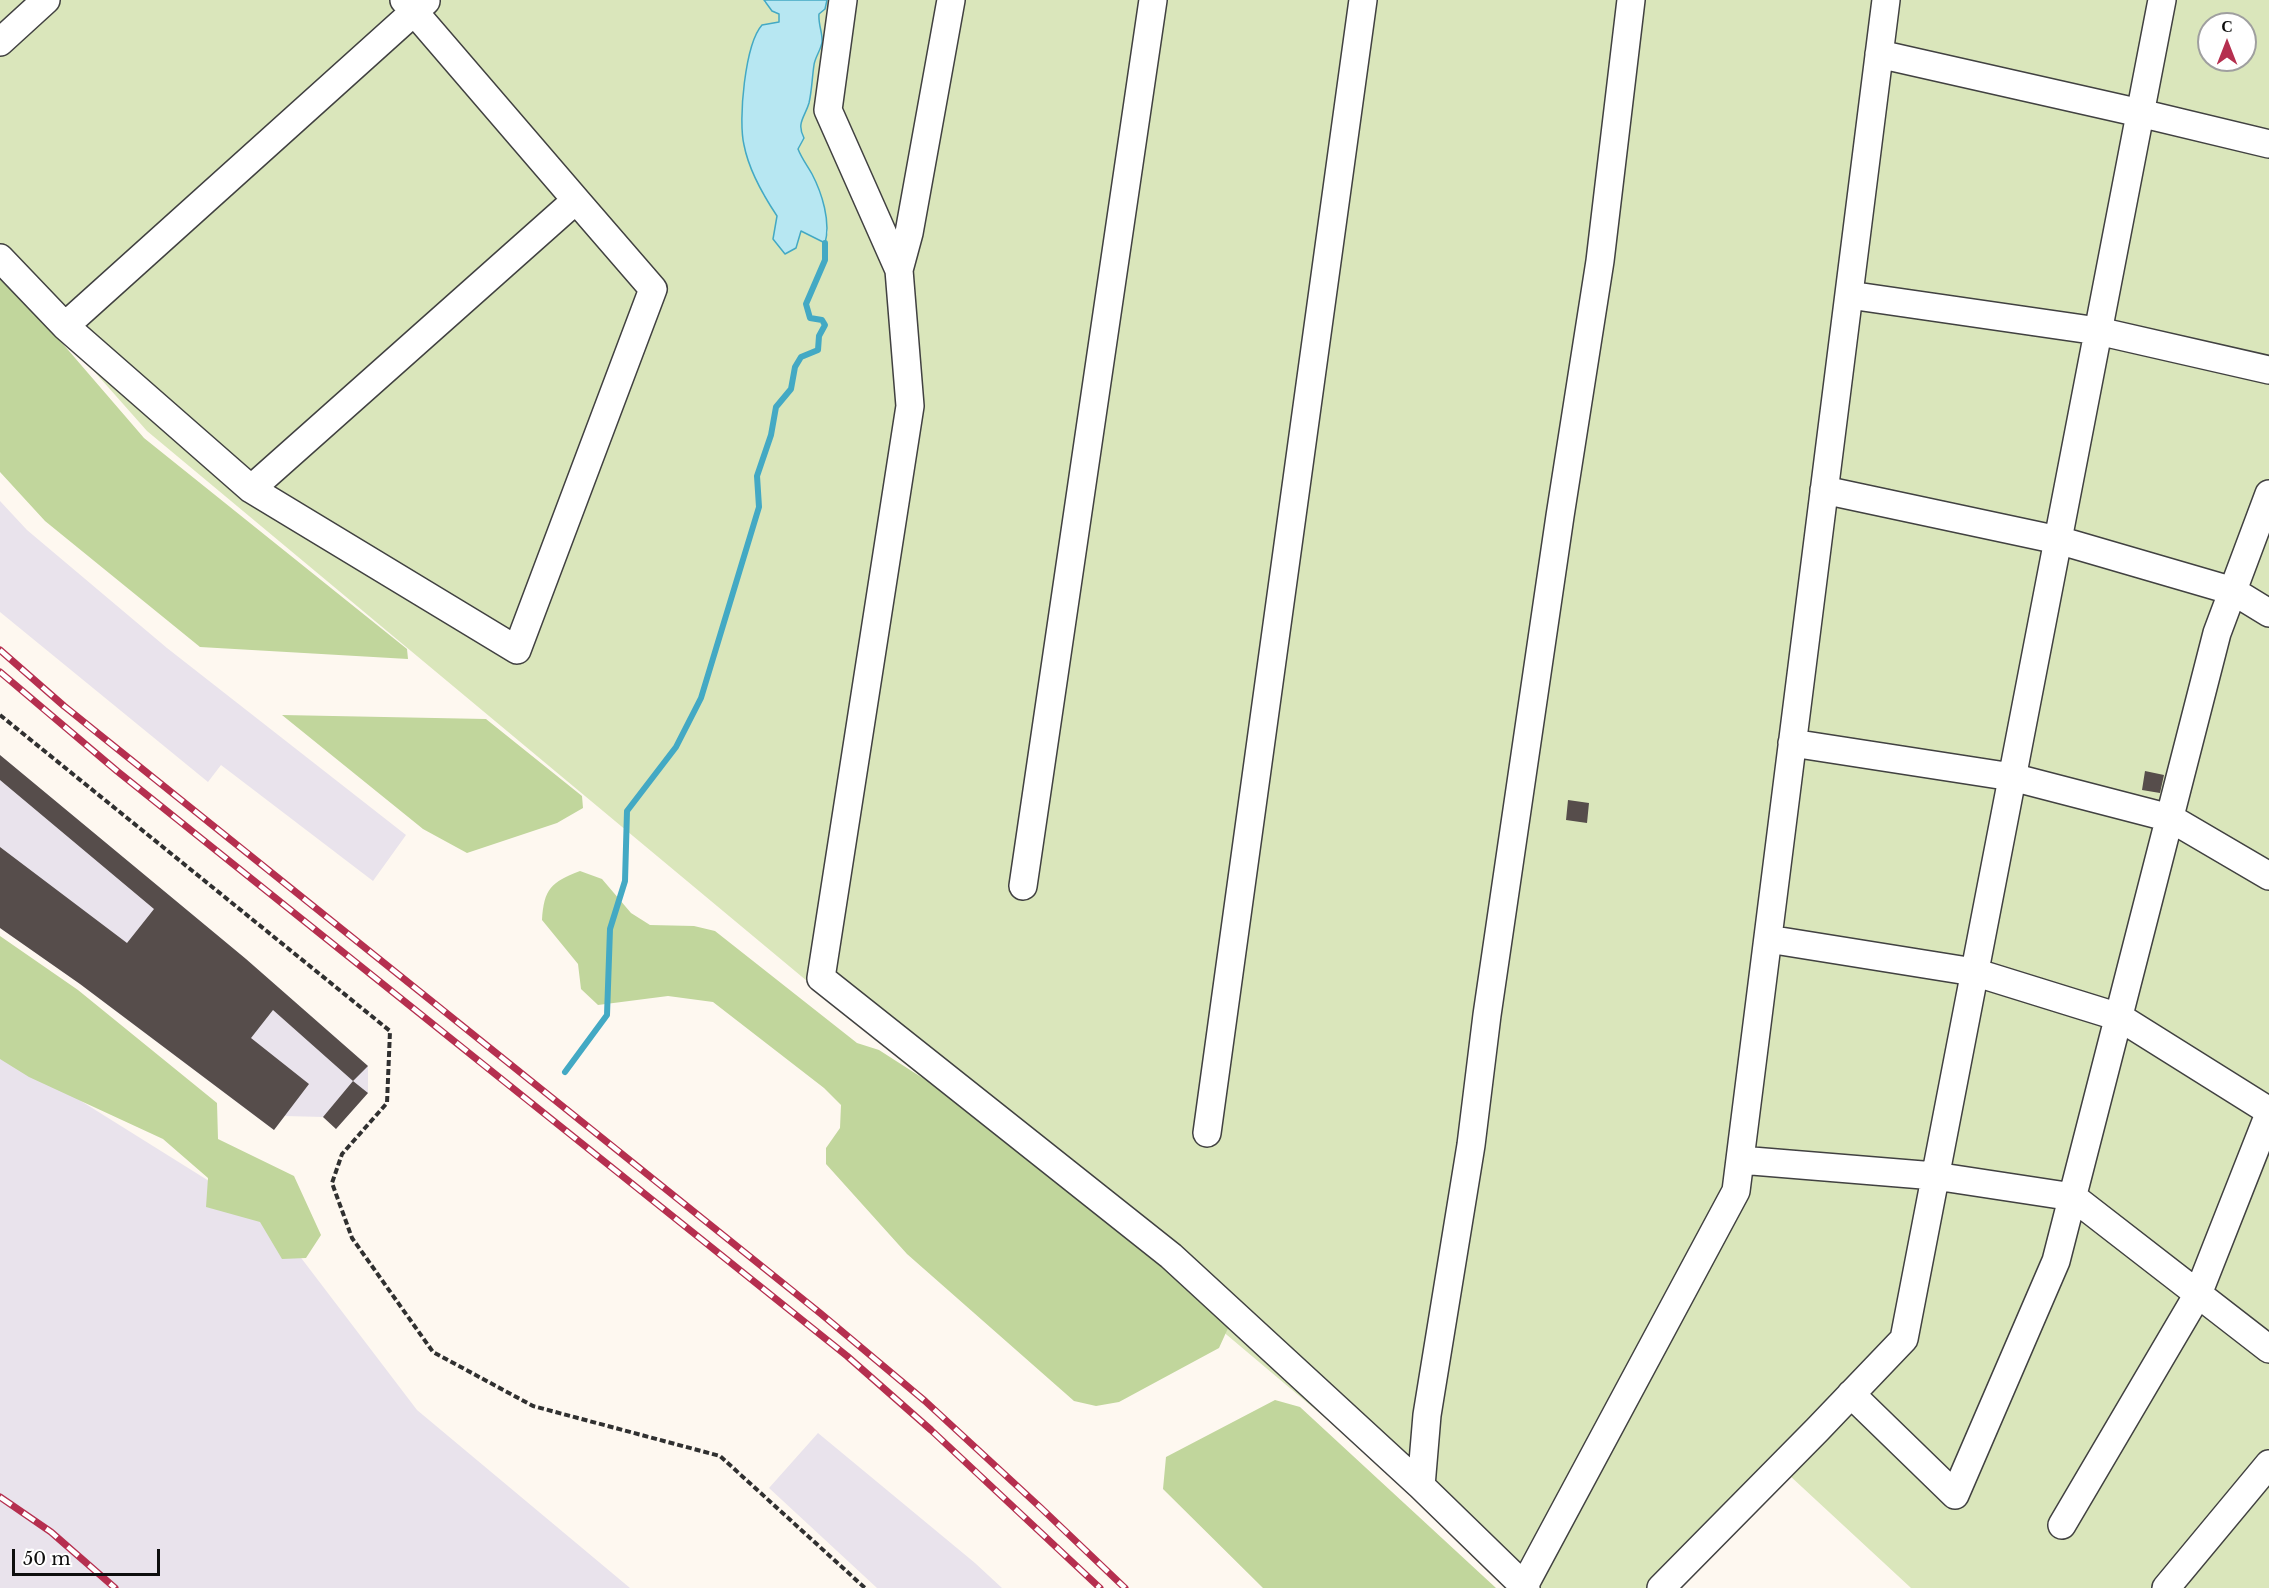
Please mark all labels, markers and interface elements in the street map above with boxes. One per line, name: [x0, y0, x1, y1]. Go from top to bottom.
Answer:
north arrow: [2197, 12, 2257, 72]
text: С: [2221, 16, 2233, 36]
scale bar: [15, 1537, 164, 1575]
text: 50 m: [23, 1548, 71, 1570]

